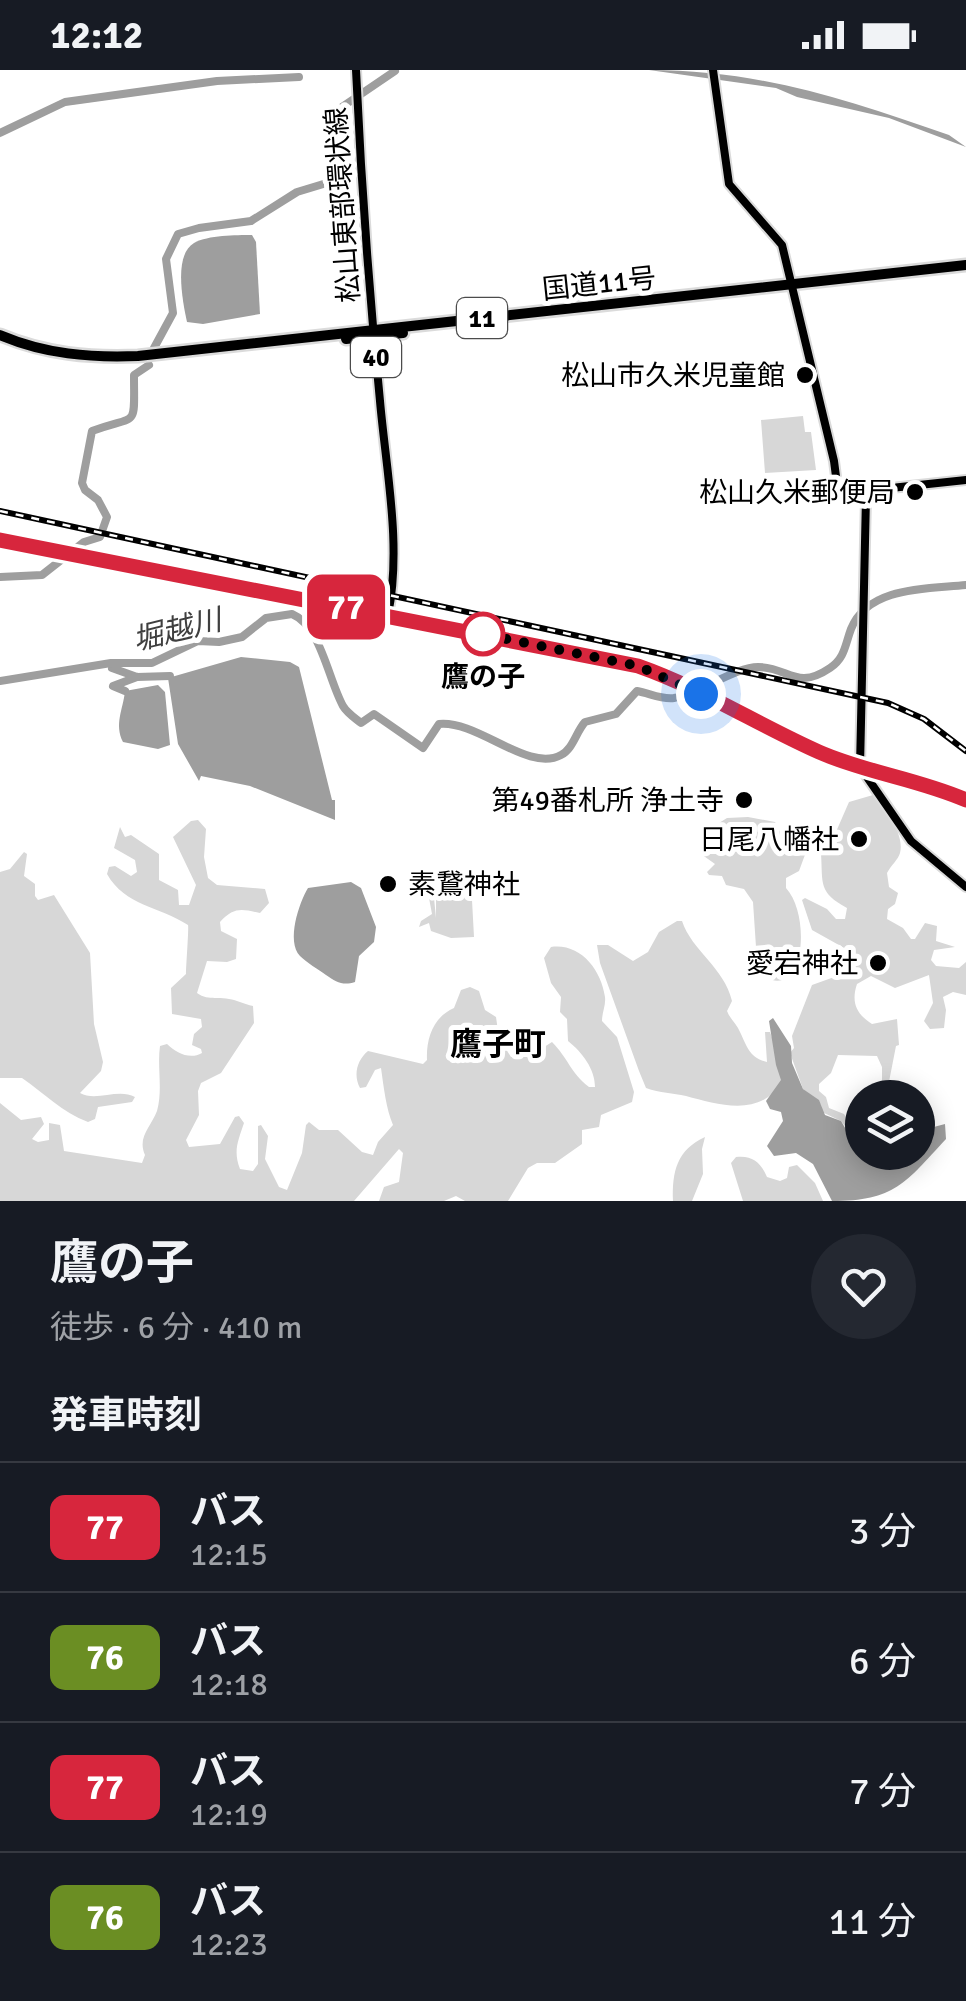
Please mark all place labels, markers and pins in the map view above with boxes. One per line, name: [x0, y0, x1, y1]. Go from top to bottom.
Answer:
place label: 松山市久米児童館: [561, 359, 785, 393]
marker: 松山市久米児童館: [794, 364, 816, 386]
place label: 松山久米郵便局: [699, 476, 895, 510]
marker: 松山久米郵便局: [904, 481, 926, 503]
marker: 鷹の子: [462, 613, 504, 655]
place label: 鷹の子: [441, 660, 525, 694]
place label: 第49番札所 浄土寺: [492, 784, 724, 818]
marker: 第49番札所 浄土寺: [733, 789, 755, 811]
place label: 日尾八幡社: [699, 823, 839, 857]
marker: 日尾八幡社: [848, 828, 870, 850]
place label: 素鵞神社: [408, 868, 520, 902]
marker: 素鵞神社: [377, 873, 399, 895]
place label: 愛宕神社: [746, 947, 858, 981]
marker: 愛宕神社: [867, 952, 889, 974]

